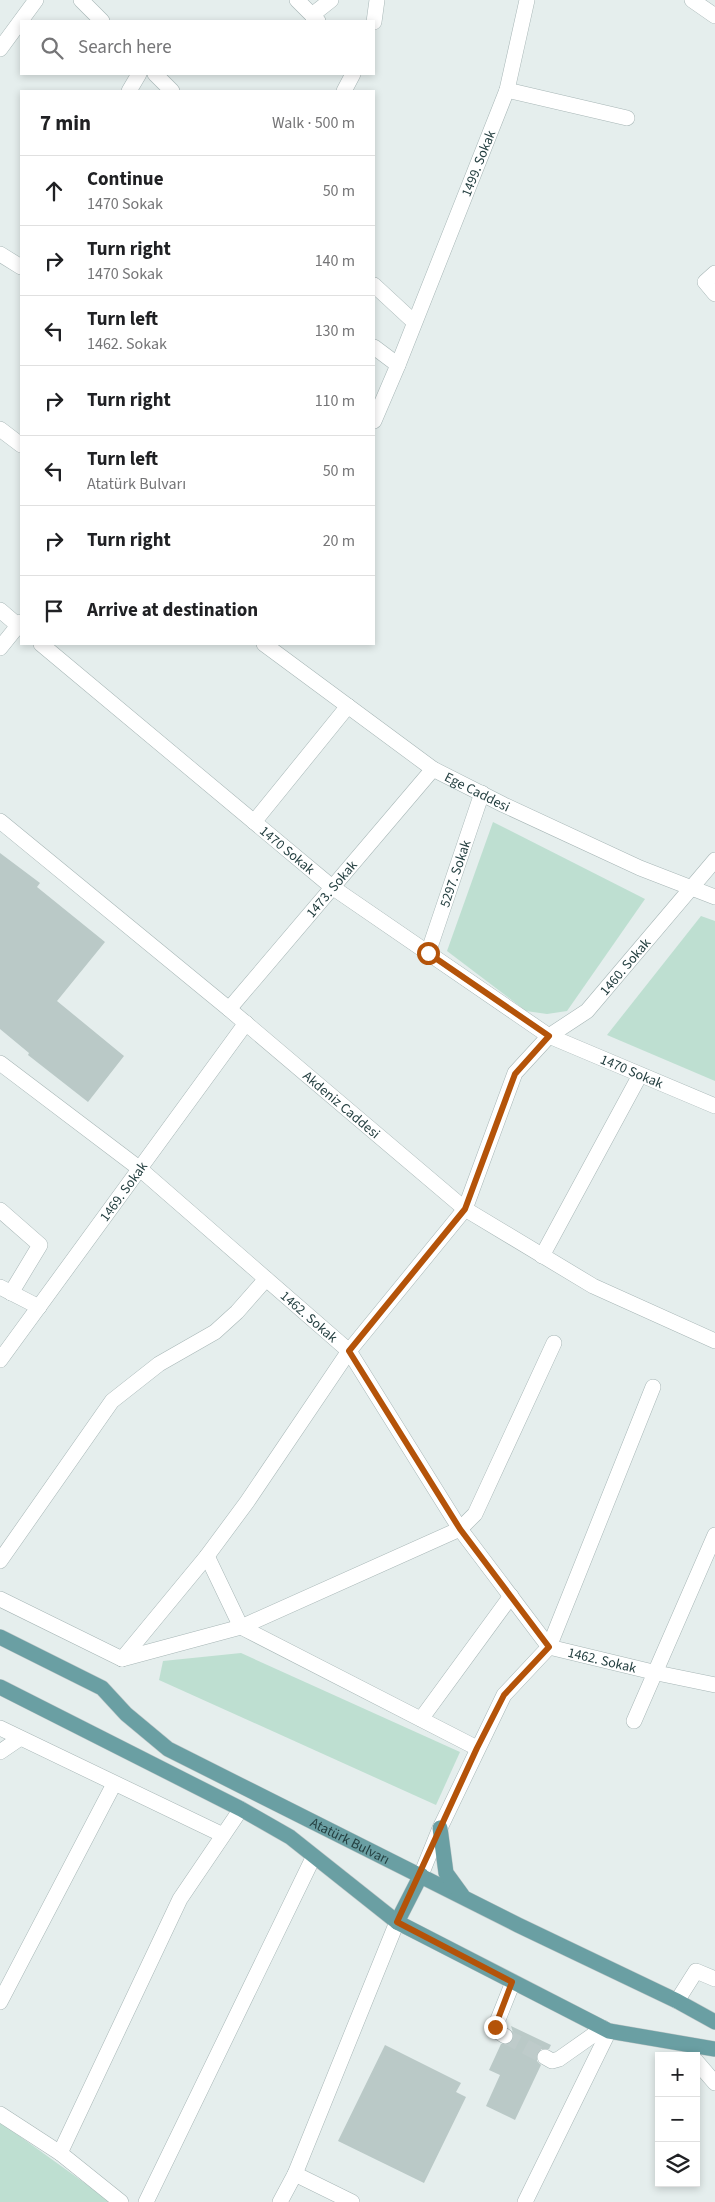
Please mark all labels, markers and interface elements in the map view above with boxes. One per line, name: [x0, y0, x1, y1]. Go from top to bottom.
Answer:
search box: [20, 20, 375, 75]
icon: search: [38, 34, 66, 62]
text: Search here: [78, 34, 172, 61]
text: 7 min: [40, 108, 91, 138]
text: Walk · 500 m: [272, 112, 355, 134]
street label: 1499. Sokak: [457, 127, 501, 200]
text: Continue: [87, 166, 164, 193]
icon: ahead: [40, 177, 68, 205]
text: 50 m: [323, 180, 355, 202]
text: 1470 Sokak: [87, 193, 163, 215]
text: Turn right: [87, 236, 171, 263]
icon: right: [40, 247, 68, 275]
text: 140 m: [315, 250, 355, 272]
text: 1470 Sokak: [87, 263, 163, 285]
text: Turn left: [87, 306, 158, 333]
icon: left: [40, 317, 68, 345]
text: 130 m: [315, 320, 355, 342]
text: 1462. Sokak: [87, 333, 167, 355]
icon: right: [40, 387, 68, 415]
text: Turn right: [87, 387, 171, 414]
text: 110 m: [315, 390, 355, 412]
text: Turn left: [87, 446, 158, 473]
icon: left: [40, 457, 68, 485]
text: 50 m: [323, 460, 355, 482]
text: Atatürk Bulvarı: [87, 473, 186, 495]
icon: right: [40, 527, 68, 555]
text: Turn right: [87, 527, 171, 554]
text: 20 m: [323, 530, 355, 552]
icon: arrive: [40, 597, 68, 625]
text: Arrive at destination: [87, 597, 258, 624]
street label: Ege Caddesi: [441, 767, 513, 817]
street label: 1470 Sokak: [255, 822, 319, 880]
street label: 5297. Sokak: [435, 837, 477, 910]
street label: 1473. Sokak: [302, 856, 362, 922]
street label: 1460. Sokak: [595, 934, 656, 1000]
route start: [417, 942, 440, 965]
street label: 1470 Sokak: [597, 1050, 666, 1094]
street label: Akdeniz Caddesi: [298, 1067, 384, 1144]
street label: 1469. Sokak: [95, 1158, 153, 1226]
street label: 1462. Sokak: [276, 1287, 342, 1348]
street label: 1462. Sokak: [566, 1643, 638, 1679]
street label: Atatürk Bulvarı: [306, 1813, 393, 1870]
route end: [484, 2016, 507, 2039]
map controls: [655, 2052, 700, 2187]
button: +: [655, 2052, 700, 2097]
button: −: [655, 2097, 700, 2142]
button: layers: [655, 2142, 700, 2187]

